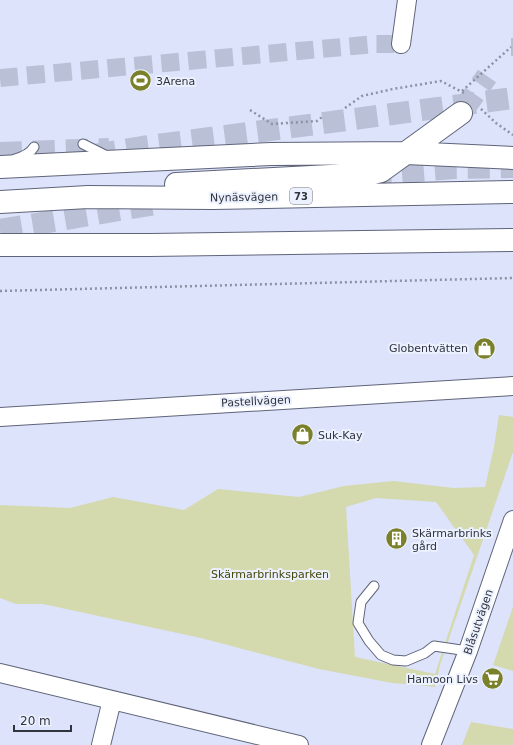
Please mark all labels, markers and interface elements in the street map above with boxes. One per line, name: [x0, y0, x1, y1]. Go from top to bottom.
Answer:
sports icon: 3Arena: [128, 68, 154, 94]
place label: 3Arena: [156, 75, 195, 88]
road number: 73: [290, 188, 312, 204]
street label: Nynäsvägen: [210, 190, 278, 205]
shop icon: Globentvätten: [471, 335, 497, 361]
place label: Globentvätten: [389, 342, 468, 355]
street label: Pastellvägen: [221, 393, 291, 410]
shop icon: Suk-Kay: [289, 422, 315, 448]
place label: Suk-Kay: [318, 429, 363, 442]
building icon: Skärmarbrinks gård: [384, 526, 410, 552]
place label: Skärmarbrinks gård: [412, 527, 492, 553]
park label: Skärmarbrinksparken: [211, 568, 329, 581]
street label: Blåsutvägen: [461, 588, 496, 657]
supermarket icon: Hamoon Livs: [480, 666, 506, 692]
place label: Hamoon Livs: [407, 673, 478, 686]
scale bar: [14, 707, 71, 733]
text: 20 m: [20, 714, 51, 728]

